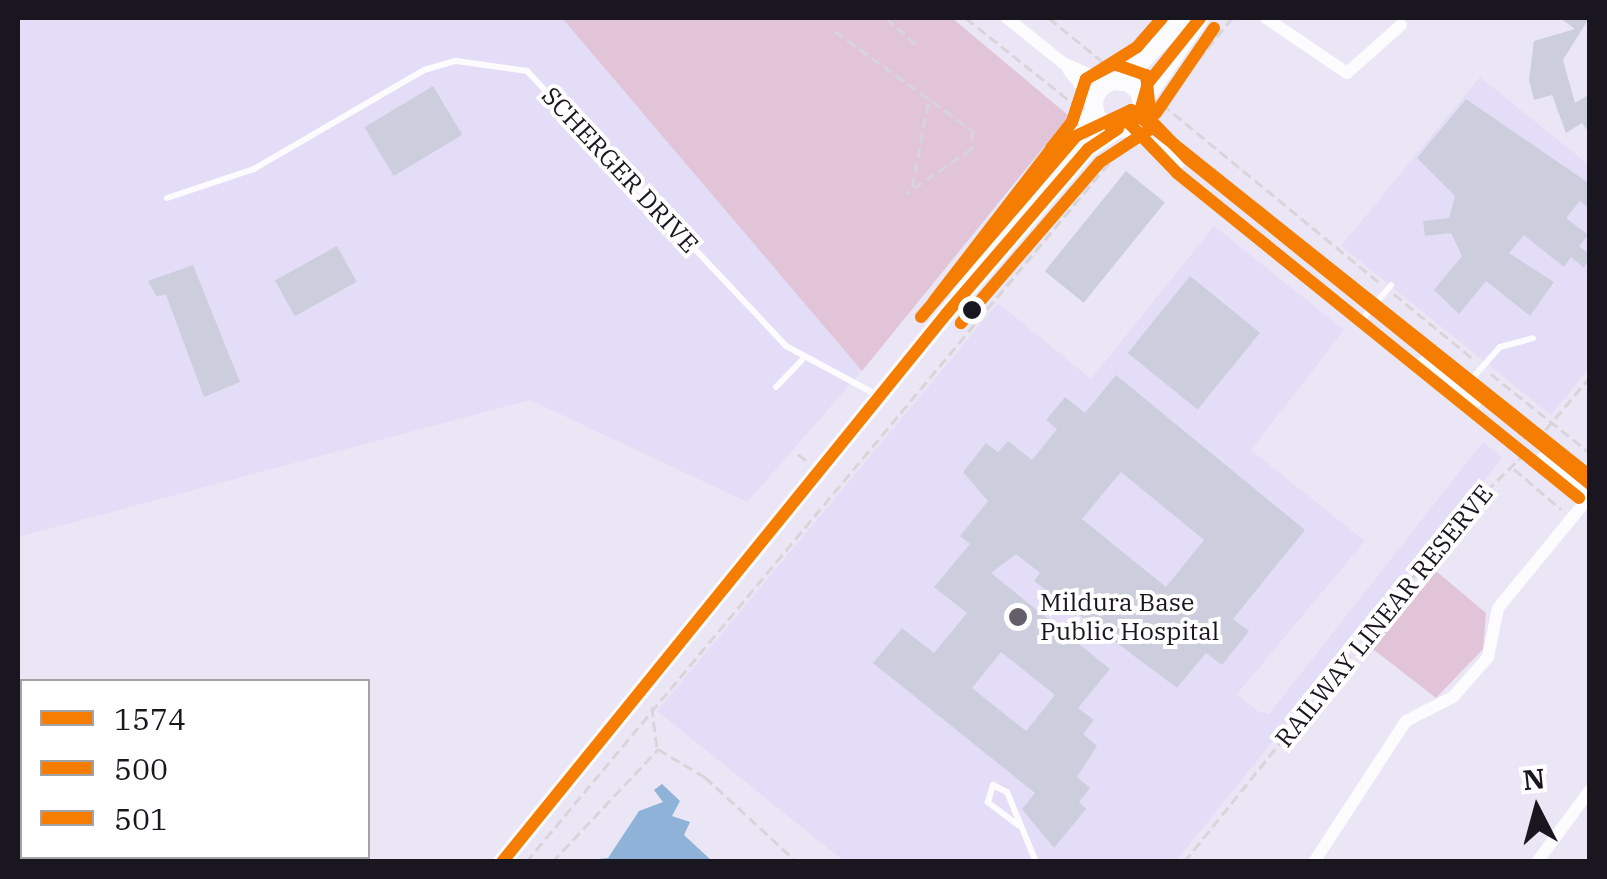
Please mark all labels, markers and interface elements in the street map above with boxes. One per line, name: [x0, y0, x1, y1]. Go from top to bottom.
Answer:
street label: SCHERGER DRIVE: [536, 81, 704, 259]
unlabelled marker: [962, 300, 982, 320]
street label: RAILWAY LINEAR RESERVE: [1269, 479, 1499, 753]
place label: Mildura Base Public Hospital: [1040, 588, 1219, 647]
marker: Mildura Base Public Hospital: [1005, 604, 1031, 630]
legend: [20, 679, 370, 859]
text: 1574: [114, 699, 186, 738]
text: 500: [114, 749, 168, 788]
north arrow: [1487, 759, 1587, 859]
text: N: [1521, 759, 1547, 798]
text: 501: [114, 799, 168, 838]

